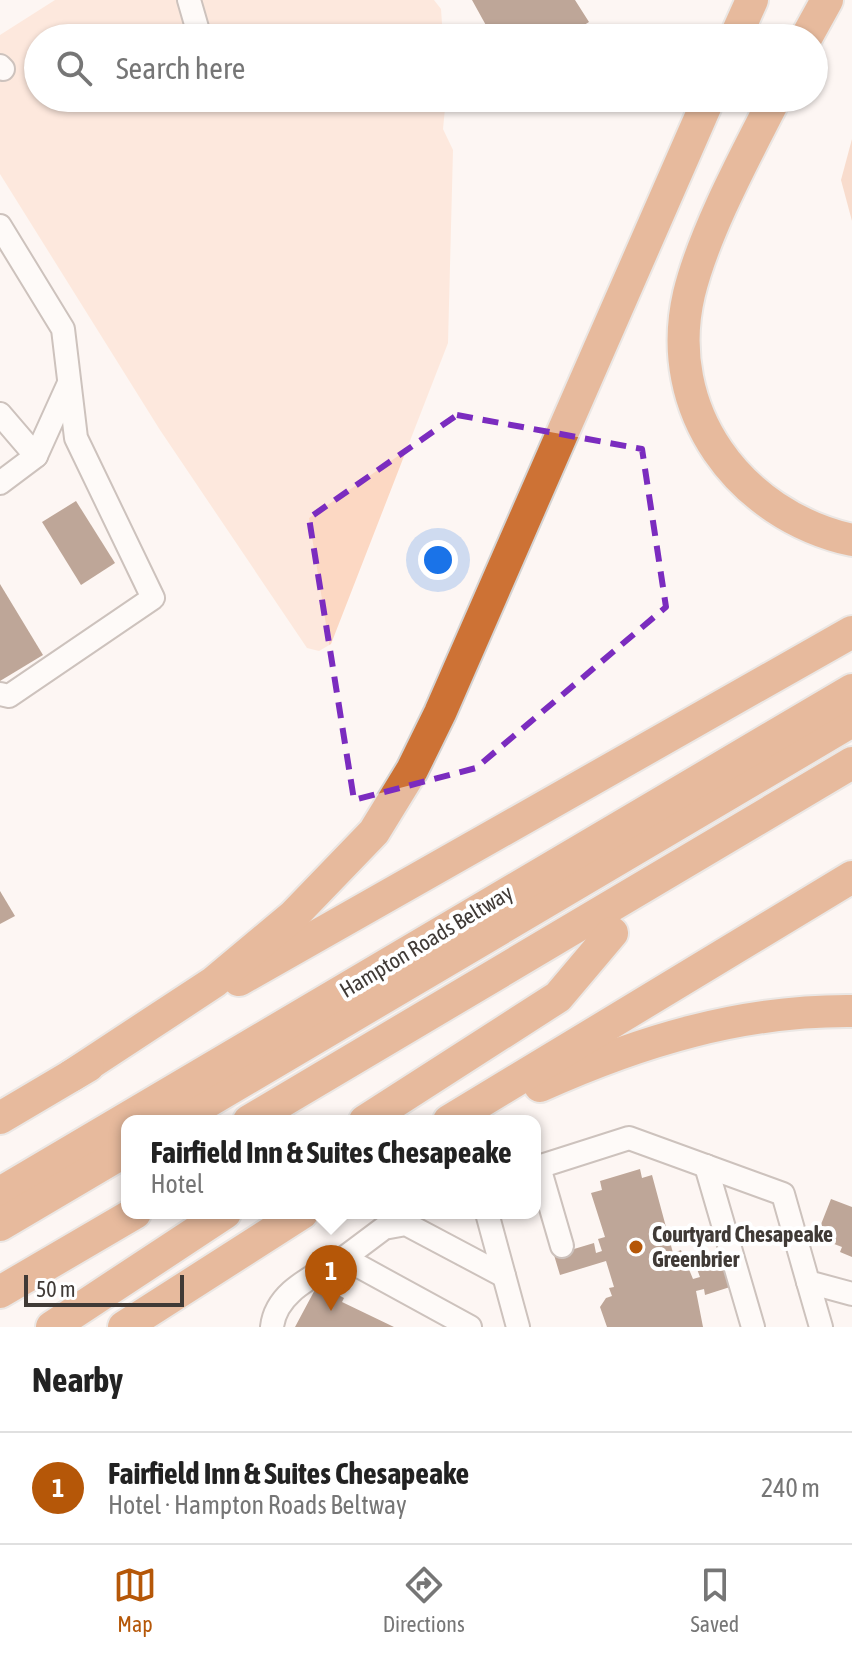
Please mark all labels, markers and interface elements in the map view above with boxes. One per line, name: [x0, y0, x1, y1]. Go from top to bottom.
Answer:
search box: [24, 24, 828, 112]
icon: search: [52, 46, 96, 90]
text: Search here: [116, 51, 245, 85]
your location: [418, 540, 458, 580]
street label: Hampton Roads Beltway: [335, 879, 517, 1003]
popup: [121, 1115, 541, 1219]
text: Fairfield Inn & Suites Chesapeake: [150, 1135, 512, 1169]
text: Hotel: [150, 1169, 204, 1199]
place label: Courtyard Chesapeake Greenbrier: [652, 1221, 833, 1272]
marker: Courtyard Chesapeake Greenbrier: [627, 1238, 645, 1256]
pin: 1: [305, 1245, 357, 1311]
scale bar: [24, 1271, 184, 1307]
text: 50 m: [36, 1276, 76, 1302]
text: Nearby: [32, 1360, 123, 1399]
text: Fairfield Inn & Suites Chesapeake: [108, 1456, 469, 1490]
text: 1: [52, 1473, 64, 1503]
text: 240 m: [761, 1473, 820, 1503]
text: Hotel · Hampton Roads Beltway: [108, 1490, 407, 1520]
tab: Map: [113, 1563, 157, 1637]
tab: Directions: [383, 1563, 465, 1637]
tab: Saved: [690, 1563, 739, 1637]

